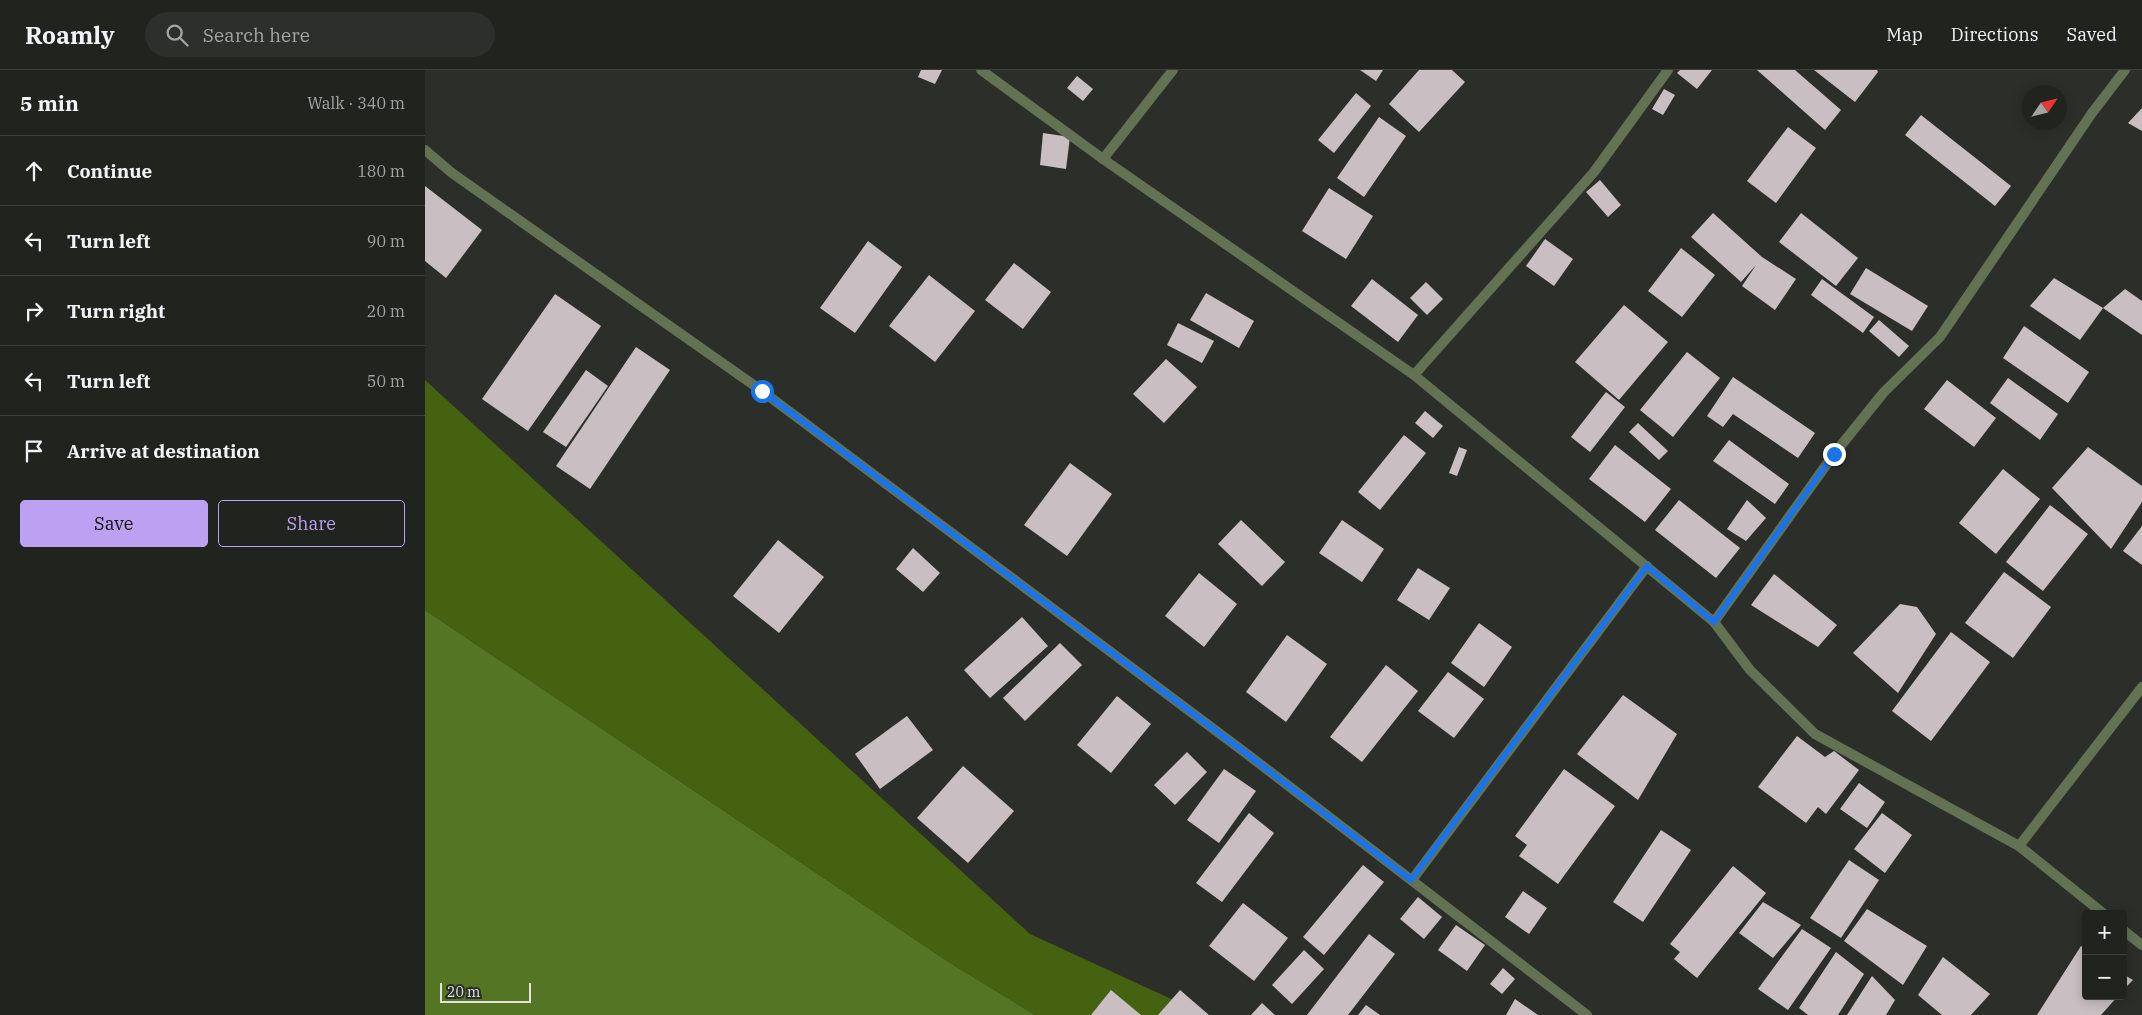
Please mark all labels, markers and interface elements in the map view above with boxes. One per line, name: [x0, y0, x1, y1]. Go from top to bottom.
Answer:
search box: [145, 12, 495, 57]
text: Roamly: [25, 19, 115, 51]
icon: search: [163, 21, 191, 49]
text: Search here: [203, 23, 310, 47]
text: Map: [1886, 23, 1923, 46]
text: Directions: [1951, 23, 2039, 46]
text: Saved: [2067, 23, 2117, 46]
north arrow: [2022, 85, 2067, 130]
text: 5 min: [20, 89, 79, 117]
text: Walk · 340 m: [307, 93, 405, 113]
icon: ahead: [20, 157, 48, 185]
text: Continue: [67, 159, 152, 183]
text: 180 m: [357, 161, 405, 181]
icon: left: [20, 227, 48, 255]
text: Turn left: [67, 229, 150, 253]
text: 90 m: [367, 231, 405, 251]
icon: right: [20, 297, 48, 325]
text: Turn right: [67, 299, 165, 323]
text: 20 m: [367, 301, 405, 321]
icon: left: [20, 367, 48, 395]
text: Turn left: [67, 369, 150, 393]
text: 50 m: [367, 371, 405, 391]
route start: [751, 380, 774, 403]
icon: arrive: [20, 437, 48, 465]
text: Arrive at destination: [67, 439, 260, 463]
route end: [1823, 443, 1846, 466]
button: Save: [20, 500, 208, 547]
button: Share: [218, 500, 405, 547]
map controls: [2082, 910, 2127, 1000]
button: +: [2082, 910, 2127, 955]
button: −: [2082, 955, 2127, 1000]
scale bar: [440, 980, 531, 1003]
text: 20 m: [447, 983, 480, 1001]

